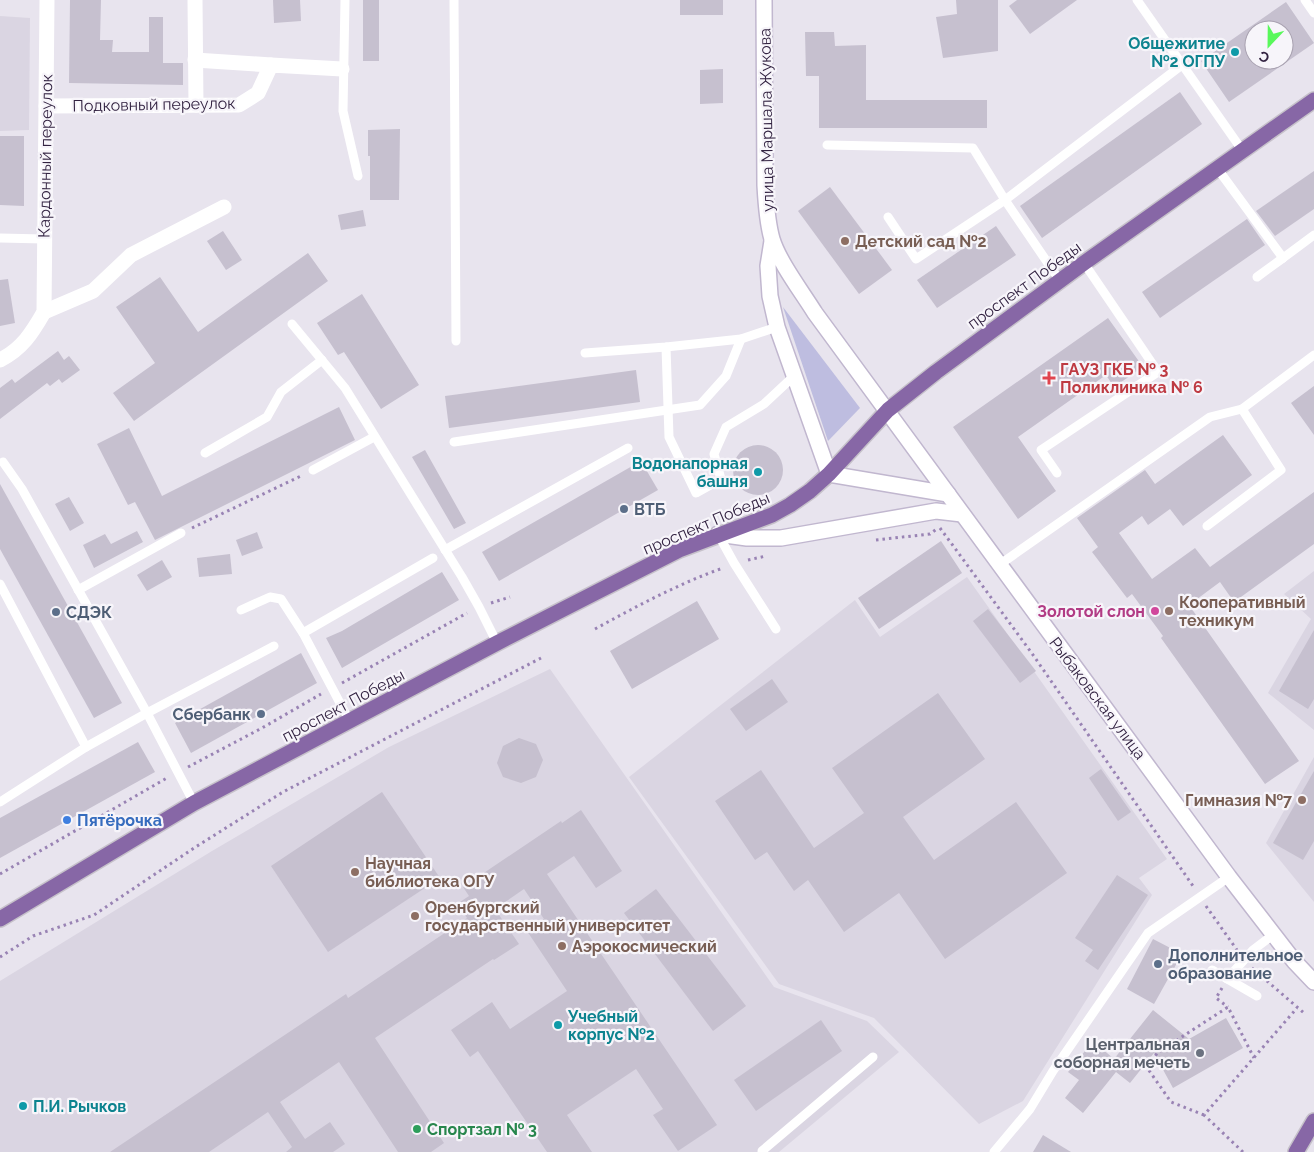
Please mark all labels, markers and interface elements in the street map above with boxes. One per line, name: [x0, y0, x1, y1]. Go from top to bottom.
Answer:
north arrow: [1244, 20, 1294, 70]
street label: улица Маршала Жукова: [755, 28, 778, 212]
place label: Общежитие №2 ОГПУ: [1128, 34, 1226, 71]
marker: Общежитие №2 ОГПУ: [1229, 46, 1241, 58]
text: С: [1256, 48, 1272, 66]
street label: Кардонный переулок: [35, 74, 56, 238]
street label: Подковный переулок: [72, 94, 236, 115]
place label: Детский сад №2: [855, 232, 986, 251]
marker: Детский сад №2: [839, 235, 851, 247]
street label: проспект Победы: [964, 238, 1085, 333]
place label: ГАУЗ ГКБ № 3 Поликлиника № 6: [1060, 360, 1203, 397]
marker: ГАУЗ ГКБ № 3 Поликлиника № 6: [1042, 371, 1056, 385]
place label: Водонапорная башня: [632, 454, 748, 491]
marker: Водонапорная башня: [752, 466, 764, 478]
street label: проспект Победы: [640, 488, 772, 559]
place label: ВТБ: [634, 500, 666, 519]
marker: ВТБ: [618, 503, 630, 515]
place label: Кооперативный техникум: [1179, 593, 1306, 630]
place label: Золотой слон: [1037, 602, 1145, 621]
place label: СДЭК: [66, 603, 112, 622]
marker: Золотой слон: [1149, 605, 1161, 617]
marker: Кооперативный техникум: [1163, 605, 1175, 617]
marker: СДЭК: [50, 606, 62, 618]
street label: Рыбаковская улица: [1045, 633, 1150, 763]
street label: проспект Победы: [279, 665, 408, 746]
place label: Сбербанк: [173, 705, 251, 724]
marker: Сбербанк: [255, 708, 267, 720]
place label: Гимназия №7: [1185, 791, 1292, 810]
marker: Гимназия №7: [1296, 794, 1308, 806]
place label: Пятёрочка: [77, 811, 162, 830]
marker: Пятёрочка: [61, 814, 73, 826]
place label: Научная библиотека ОГУ: [365, 854, 495, 891]
marker: Научная библиотека ОГУ: [349, 866, 361, 878]
place label: Оренбургский государственный университет: [425, 898, 670, 935]
marker: Оренбургский государственный университет: [409, 910, 421, 922]
place label: Аэрокосмический: [572, 937, 717, 956]
marker: Аэрокосмический: [556, 940, 568, 952]
place label: Дополнительное образование: [1168, 946, 1303, 983]
marker: Дополнительное образование: [1152, 958, 1164, 970]
place label: Учебный корпус №2: [567, 1007, 655, 1044]
marker: Учебный корпус №2: [552, 1019, 564, 1031]
place label: Центральная соборная мечеть: [1054, 1035, 1190, 1072]
marker: Центральная соборная мечеть: [1194, 1047, 1206, 1059]
place label: П.И. Рычков: [33, 1097, 126, 1116]
marker: П.И. Рычков: [17, 1100, 29, 1112]
place label: Спортзал № 3: [427, 1120, 537, 1139]
marker: Спортзал № 3: [411, 1123, 423, 1135]

